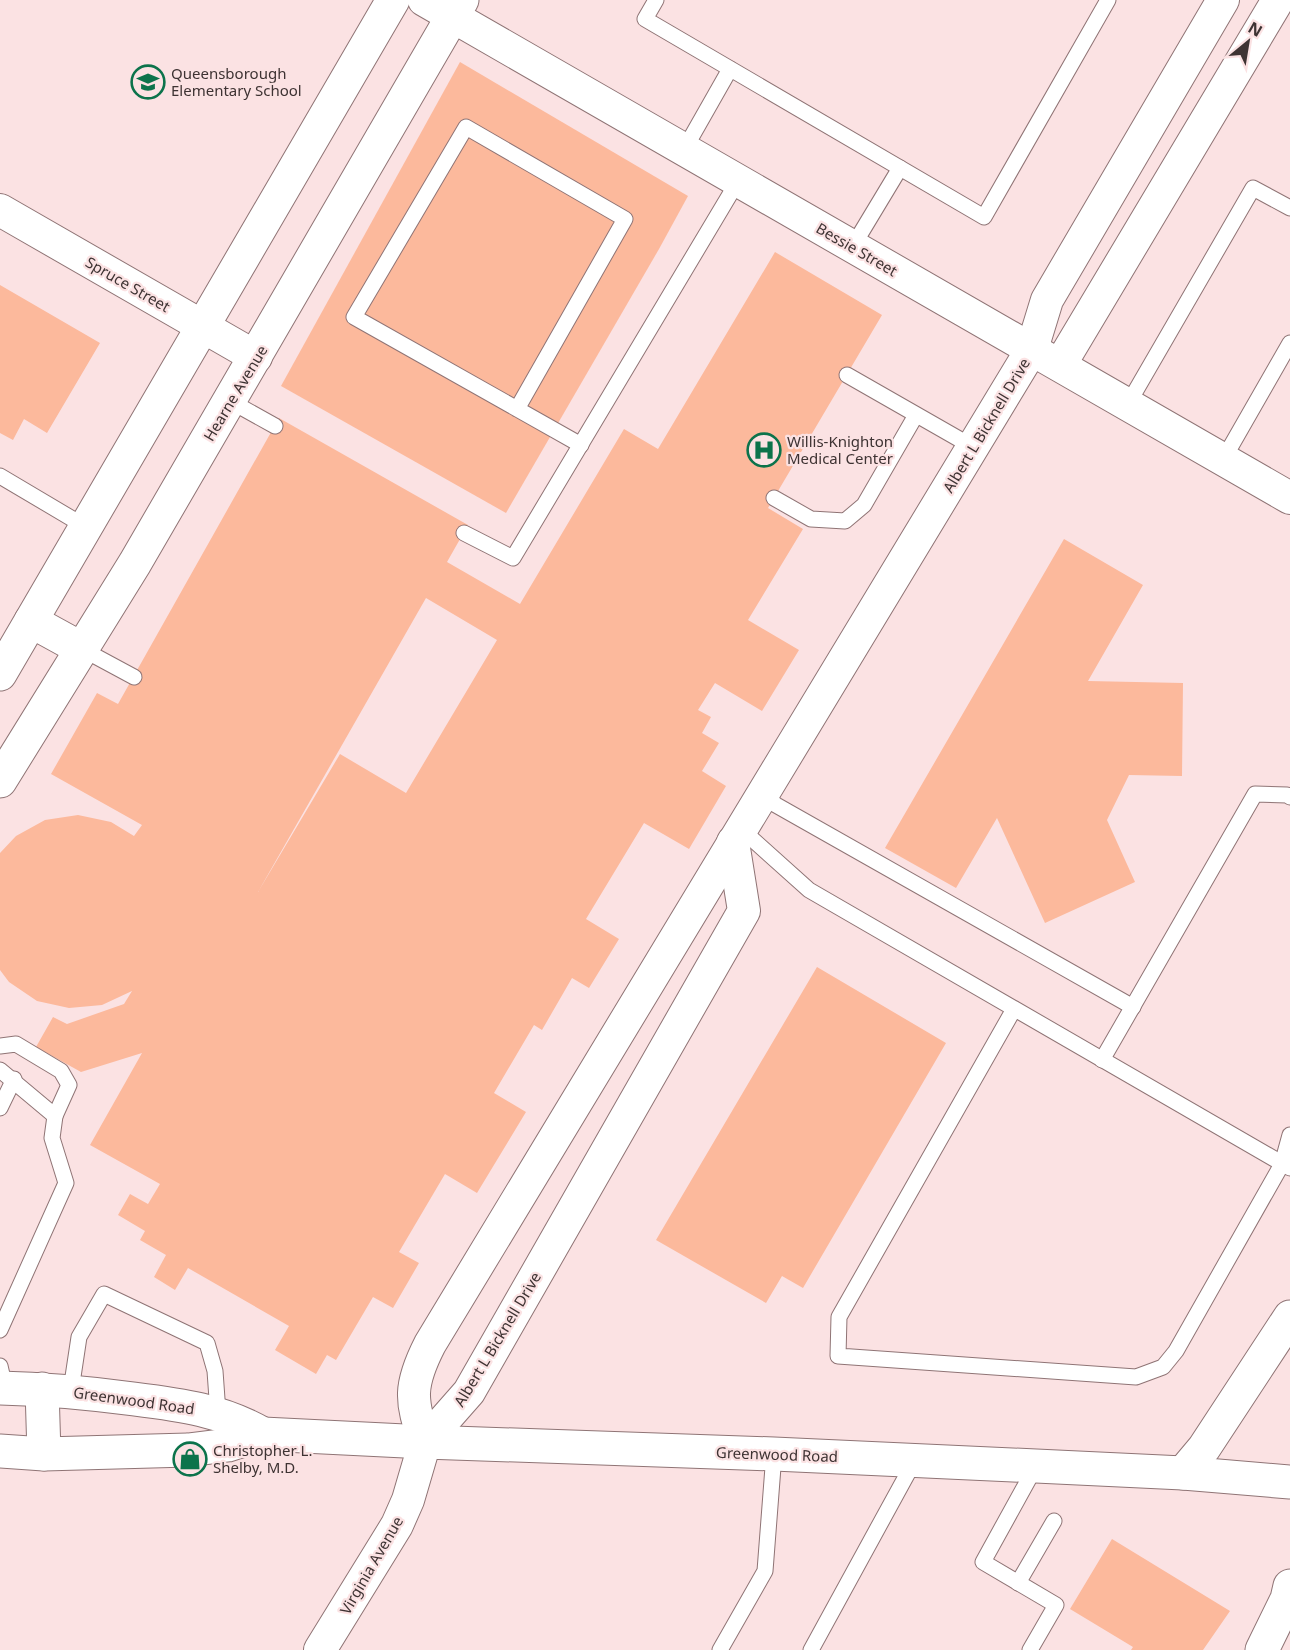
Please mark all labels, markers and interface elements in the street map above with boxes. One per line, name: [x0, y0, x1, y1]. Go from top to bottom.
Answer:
north arrow: [1218, 12, 1278, 72]
text: N: [1244, 16, 1267, 42]
place label: Queensborough Elementary School: [171, 63, 302, 100]
school or university icon: Queensborough Elementary School: [130, 64, 166, 100]
street label: Bessie Street: [813, 218, 902, 281]
street label: Spruce Street: [82, 252, 174, 317]
street label: Hearne Avenue: [198, 341, 272, 445]
street label: Albert L Bicknell Drive: [938, 354, 1034, 496]
place label: Willis-Knighton Medical Center: [787, 431, 893, 468]
hospital icon: Willis-Knighton Medical Center: [746, 432, 782, 468]
street label: Albert L Bicknell Drive: [449, 1268, 545, 1410]
street label: Greenwood Road: [72, 1382, 196, 1418]
place label: Christopher L. Shelby, M.D.: [213, 1440, 312, 1477]
shop icon: Christopher L. Shelby, M.D.: [172, 1441, 208, 1477]
street label: Greenwood Road: [716, 1442, 838, 1466]
street label: Virginia Avenue: [335, 1512, 407, 1618]

